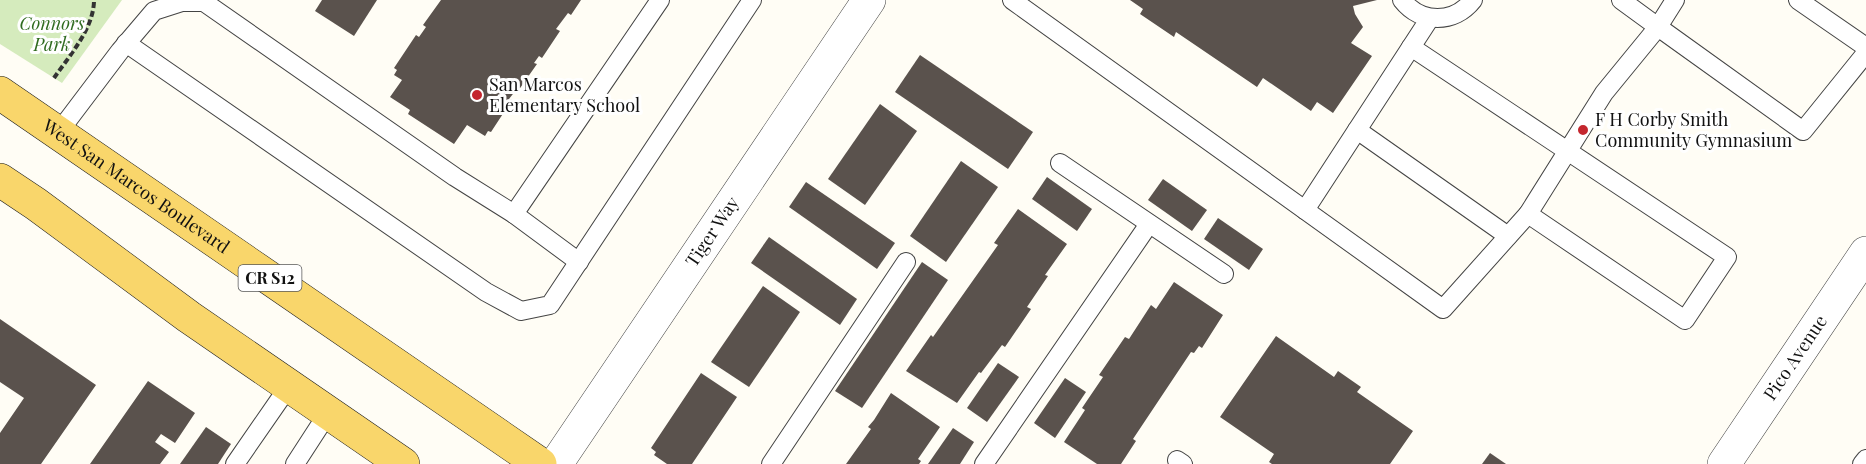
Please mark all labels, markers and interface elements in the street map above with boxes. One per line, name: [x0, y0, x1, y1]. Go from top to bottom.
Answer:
park label: Connors Park: [19, 11, 85, 56]
place label: San Marcos Elementary School: [489, 72, 640, 117]
marker: San Marcos Elementary School: [470, 88, 484, 102]
place label: F H Corby Smith Community Gymnasium: [1595, 107, 1792, 152]
street label: West San Marcos Boulevard: [38, 112, 235, 259]
marker: F H Corby Smith Community Gymnasium: [1576, 123, 1590, 137]
street label: Tiger Way: [680, 192, 744, 271]
road number: CR S12: [238, 265, 302, 291]
street label: Pico Avenue: [1757, 310, 1832, 404]

